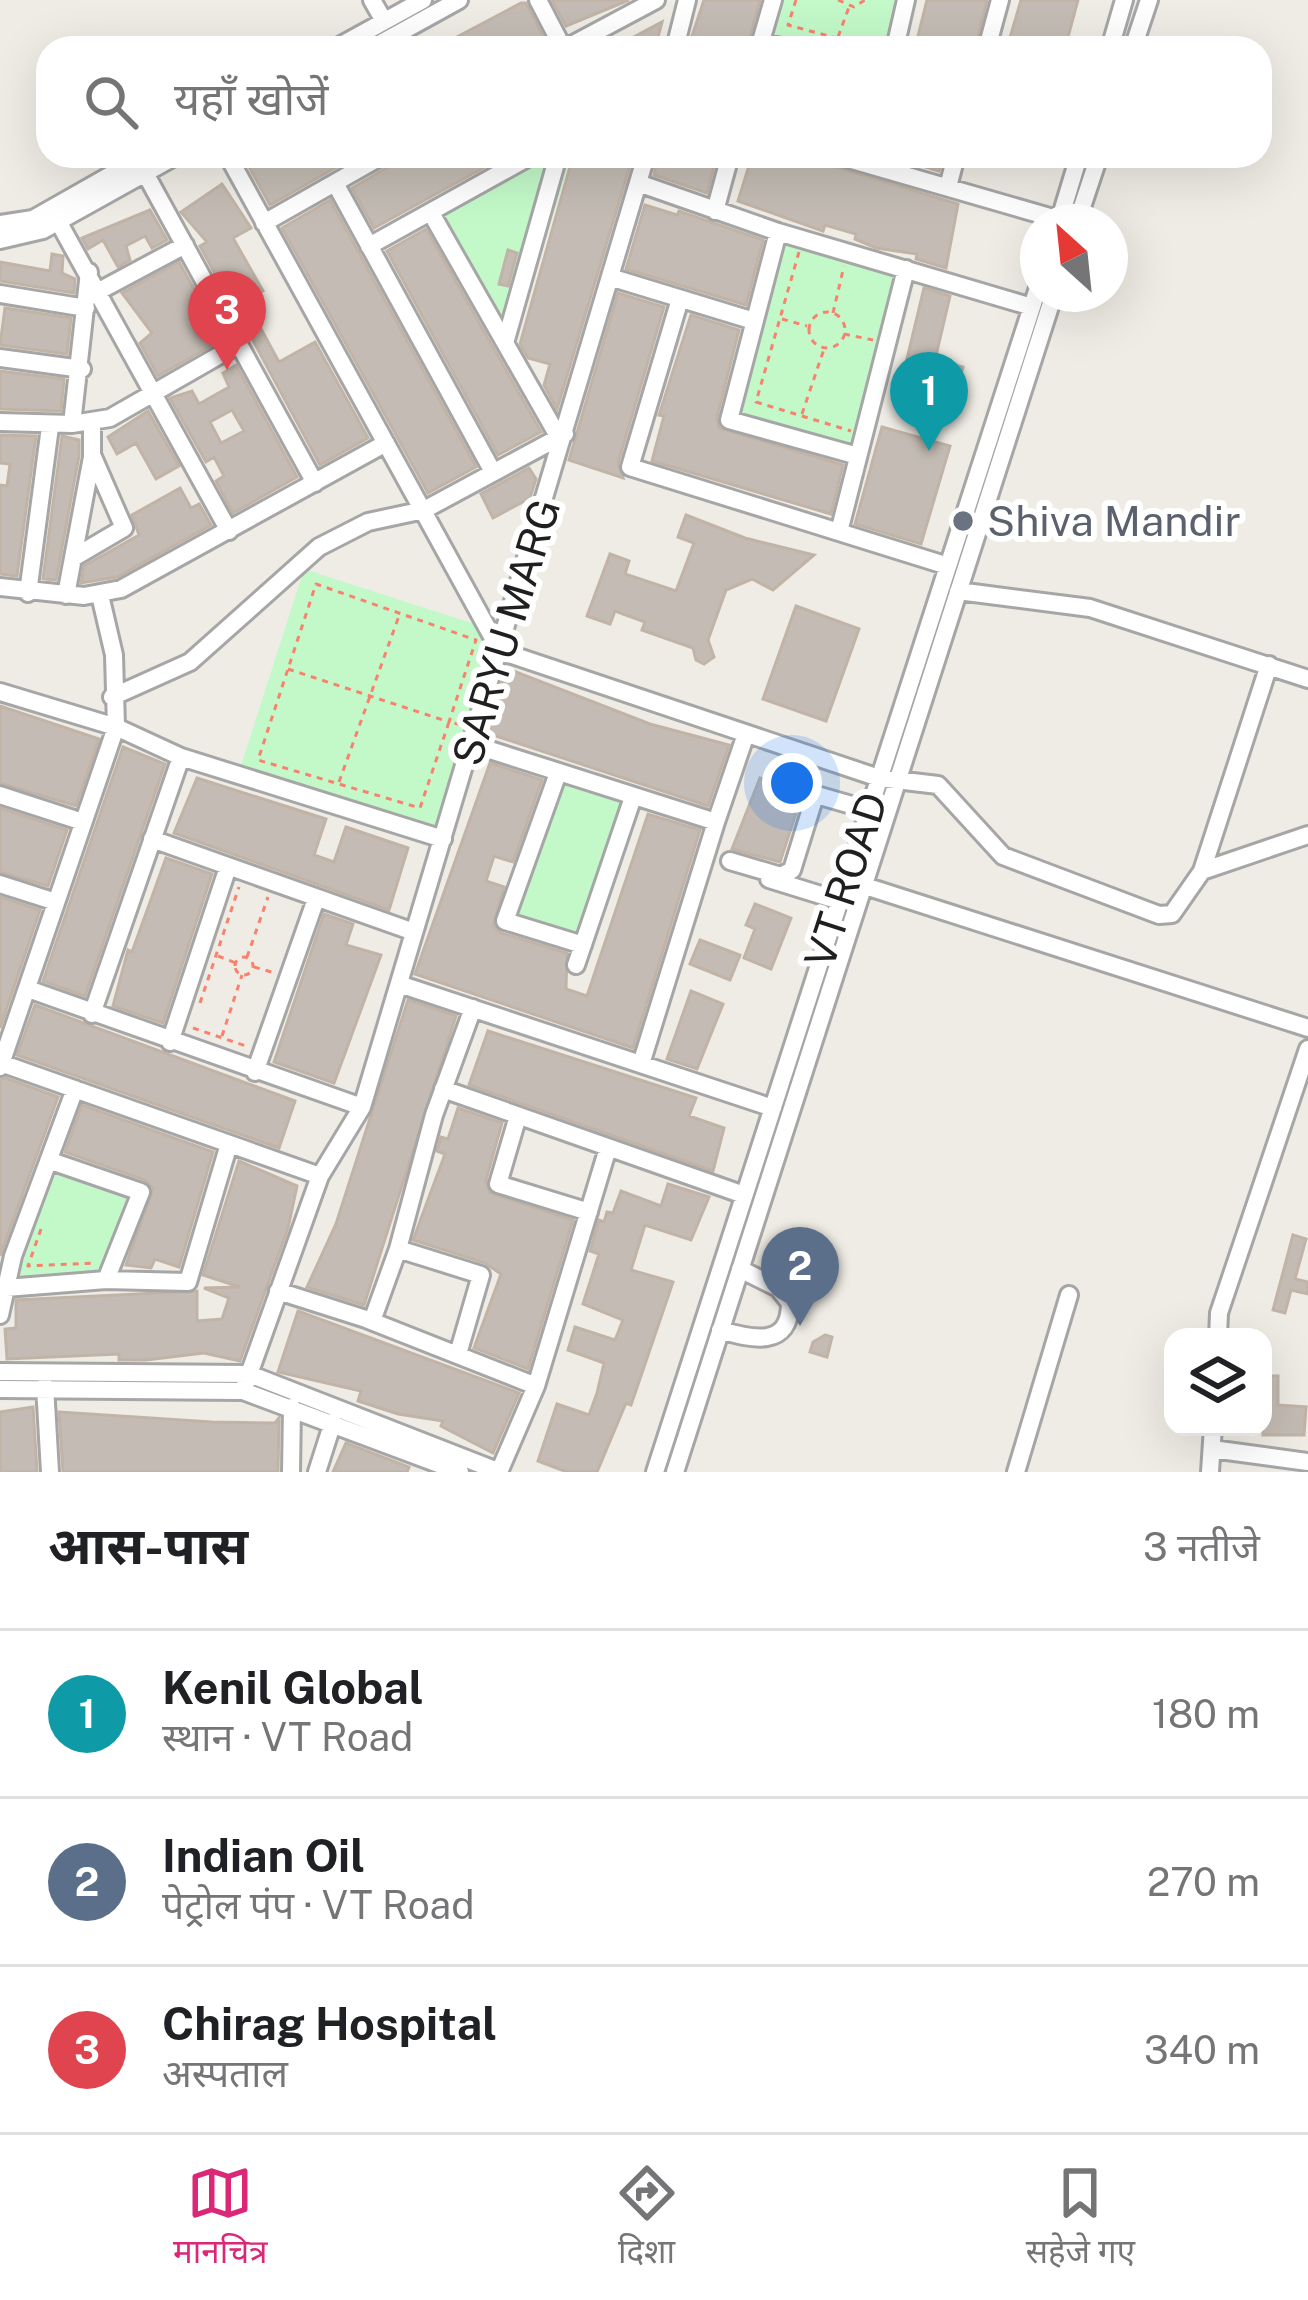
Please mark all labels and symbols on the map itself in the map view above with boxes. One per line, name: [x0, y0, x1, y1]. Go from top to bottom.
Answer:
north arrow: [1020, 204, 1128, 312]
pin: 3: [188, 271, 266, 370]
pin: 1: [890, 352, 968, 451]
street label: SARYU MARG: [442, 493, 569, 771]
place label: Shiva Mandir: [987, 496, 1241, 545]
marker: Shiva Mandir: [950, 508, 976, 534]
your location: [762, 753, 822, 813]
street label: VT ROAD: [794, 786, 897, 974]
pin: 2: [761, 1227, 839, 1326]

